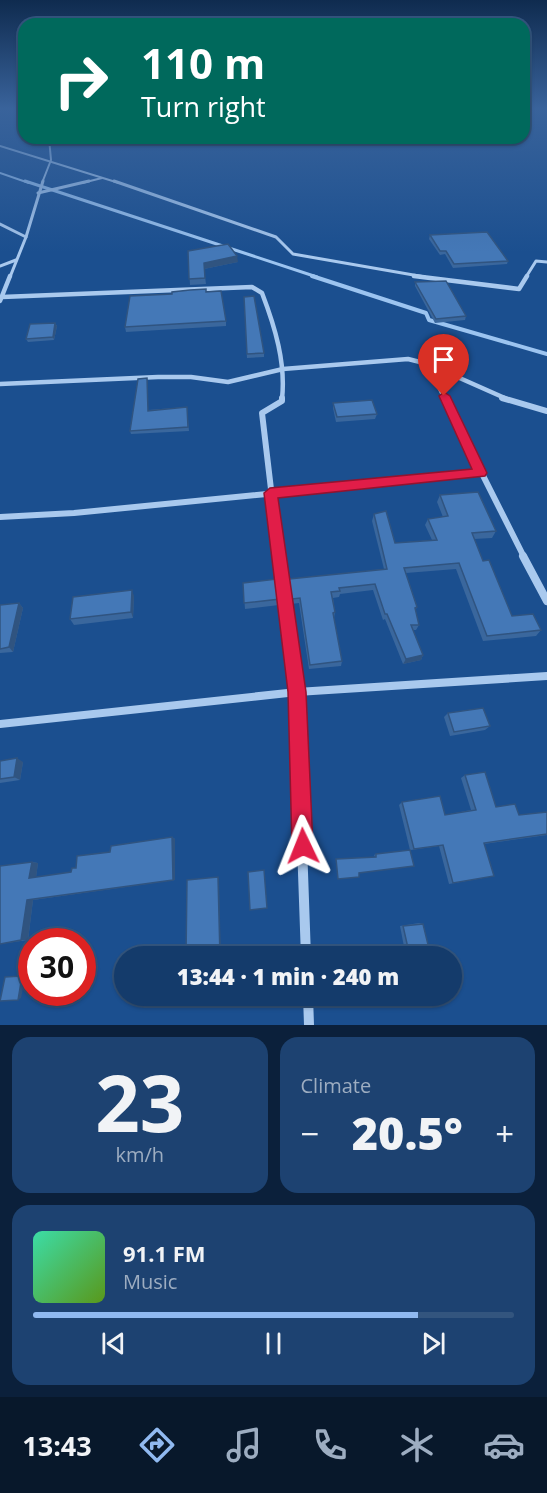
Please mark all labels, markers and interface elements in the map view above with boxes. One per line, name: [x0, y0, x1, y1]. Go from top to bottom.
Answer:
text: 110 m: [141, 34, 265, 91]
icon: right: [42, 42, 120, 120]
text: Turn right: [141, 88, 266, 125]
pin: [418, 334, 469, 396]
icon: arrive: [427, 343, 460, 376]
position arrow: [271, 814, 335, 878]
speed limit sign: 30: [18, 928, 96, 1006]
text: 13:44 · 1 min · 240 m: [177, 961, 399, 991]
text: 23: [95, 1049, 184, 1155]
text: Climate: [301, 1072, 371, 1099]
text: 20.5°: [352, 1102, 463, 1163]
text: −: [301, 1111, 319, 1156]
text: +: [495, 1111, 514, 1156]
text: km/h: [115, 1141, 164, 1168]
text: 91.1 FM: [123, 1238, 206, 1268]
text: Music: [123, 1268, 177, 1295]
icon: previous: [97, 1327, 130, 1360]
icon: pause: [257, 1327, 290, 1360]
icon: next: [417, 1327, 450, 1360]
icon: directions: [136, 1424, 178, 1466]
icon: music: [223, 1424, 265, 1466]
icon: phone: [309, 1424, 351, 1466]
icon: climate: [396, 1424, 438, 1466]
icon: car: [483, 1424, 525, 1466]
text: 13:43: [22, 1427, 92, 1464]

